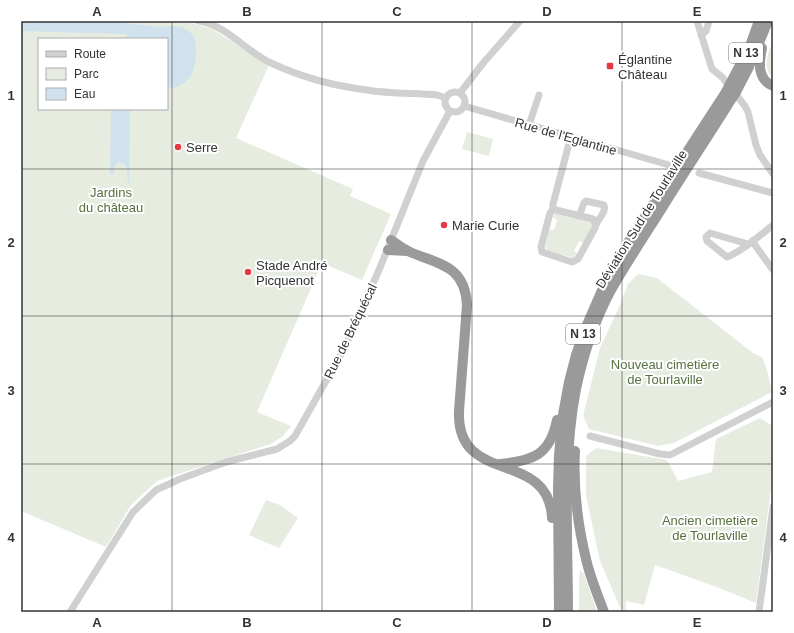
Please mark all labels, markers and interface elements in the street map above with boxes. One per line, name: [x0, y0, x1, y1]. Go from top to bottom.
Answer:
text: A: [92, 4, 102, 19]
text: B: [242, 4, 252, 19]
text: C: [392, 4, 402, 19]
text: D: [542, 4, 552, 19]
text: E: [693, 4, 702, 19]
legend: [38, 38, 168, 110]
road number: N 13: [729, 43, 763, 63]
text: Route: [74, 47, 106, 61]
place label: Églantine Château: [618, 52, 672, 82]
marker: Églantine Château: [605, 61, 615, 71]
text: Parc: [74, 67, 99, 81]
text: Eau: [74, 87, 95, 101]
text: 1: [7, 88, 15, 103]
text: 1: [779, 88, 787, 103]
street label: Rue de l'Eglantine: [513, 115, 618, 158]
place label: Serre: [186, 140, 218, 155]
marker: Serre: [173, 142, 183, 152]
street label: Déviation Sud de Tourlaville: [593, 147, 690, 291]
park label: Jardins du château: [79, 185, 143, 215]
place label: Marie Curie: [452, 218, 519, 233]
marker: Marie Curie: [439, 220, 449, 230]
text: 2: [7, 235, 15, 250]
text: 2: [779, 235, 787, 250]
place label: Stade André Picquenot: [256, 258, 328, 288]
marker: Stade André Picquenot: [243, 267, 253, 277]
street label: Rue de Bréquécal: [321, 281, 380, 381]
road number: N 13: [566, 324, 600, 344]
park label: Nouveau cimetière de Tourlaville: [611, 357, 719, 387]
text: 3: [7, 383, 15, 398]
text: 3: [779, 383, 787, 398]
park label: Ancien cimetière de Tourlaville: [662, 513, 758, 543]
text: 4: [7, 530, 15, 545]
text: 4: [779, 530, 787, 545]
text: A: [92, 615, 102, 630]
text: B: [242, 615, 252, 630]
text: C: [392, 615, 402, 630]
text: D: [542, 615, 552, 630]
text: E: [693, 615, 702, 630]

